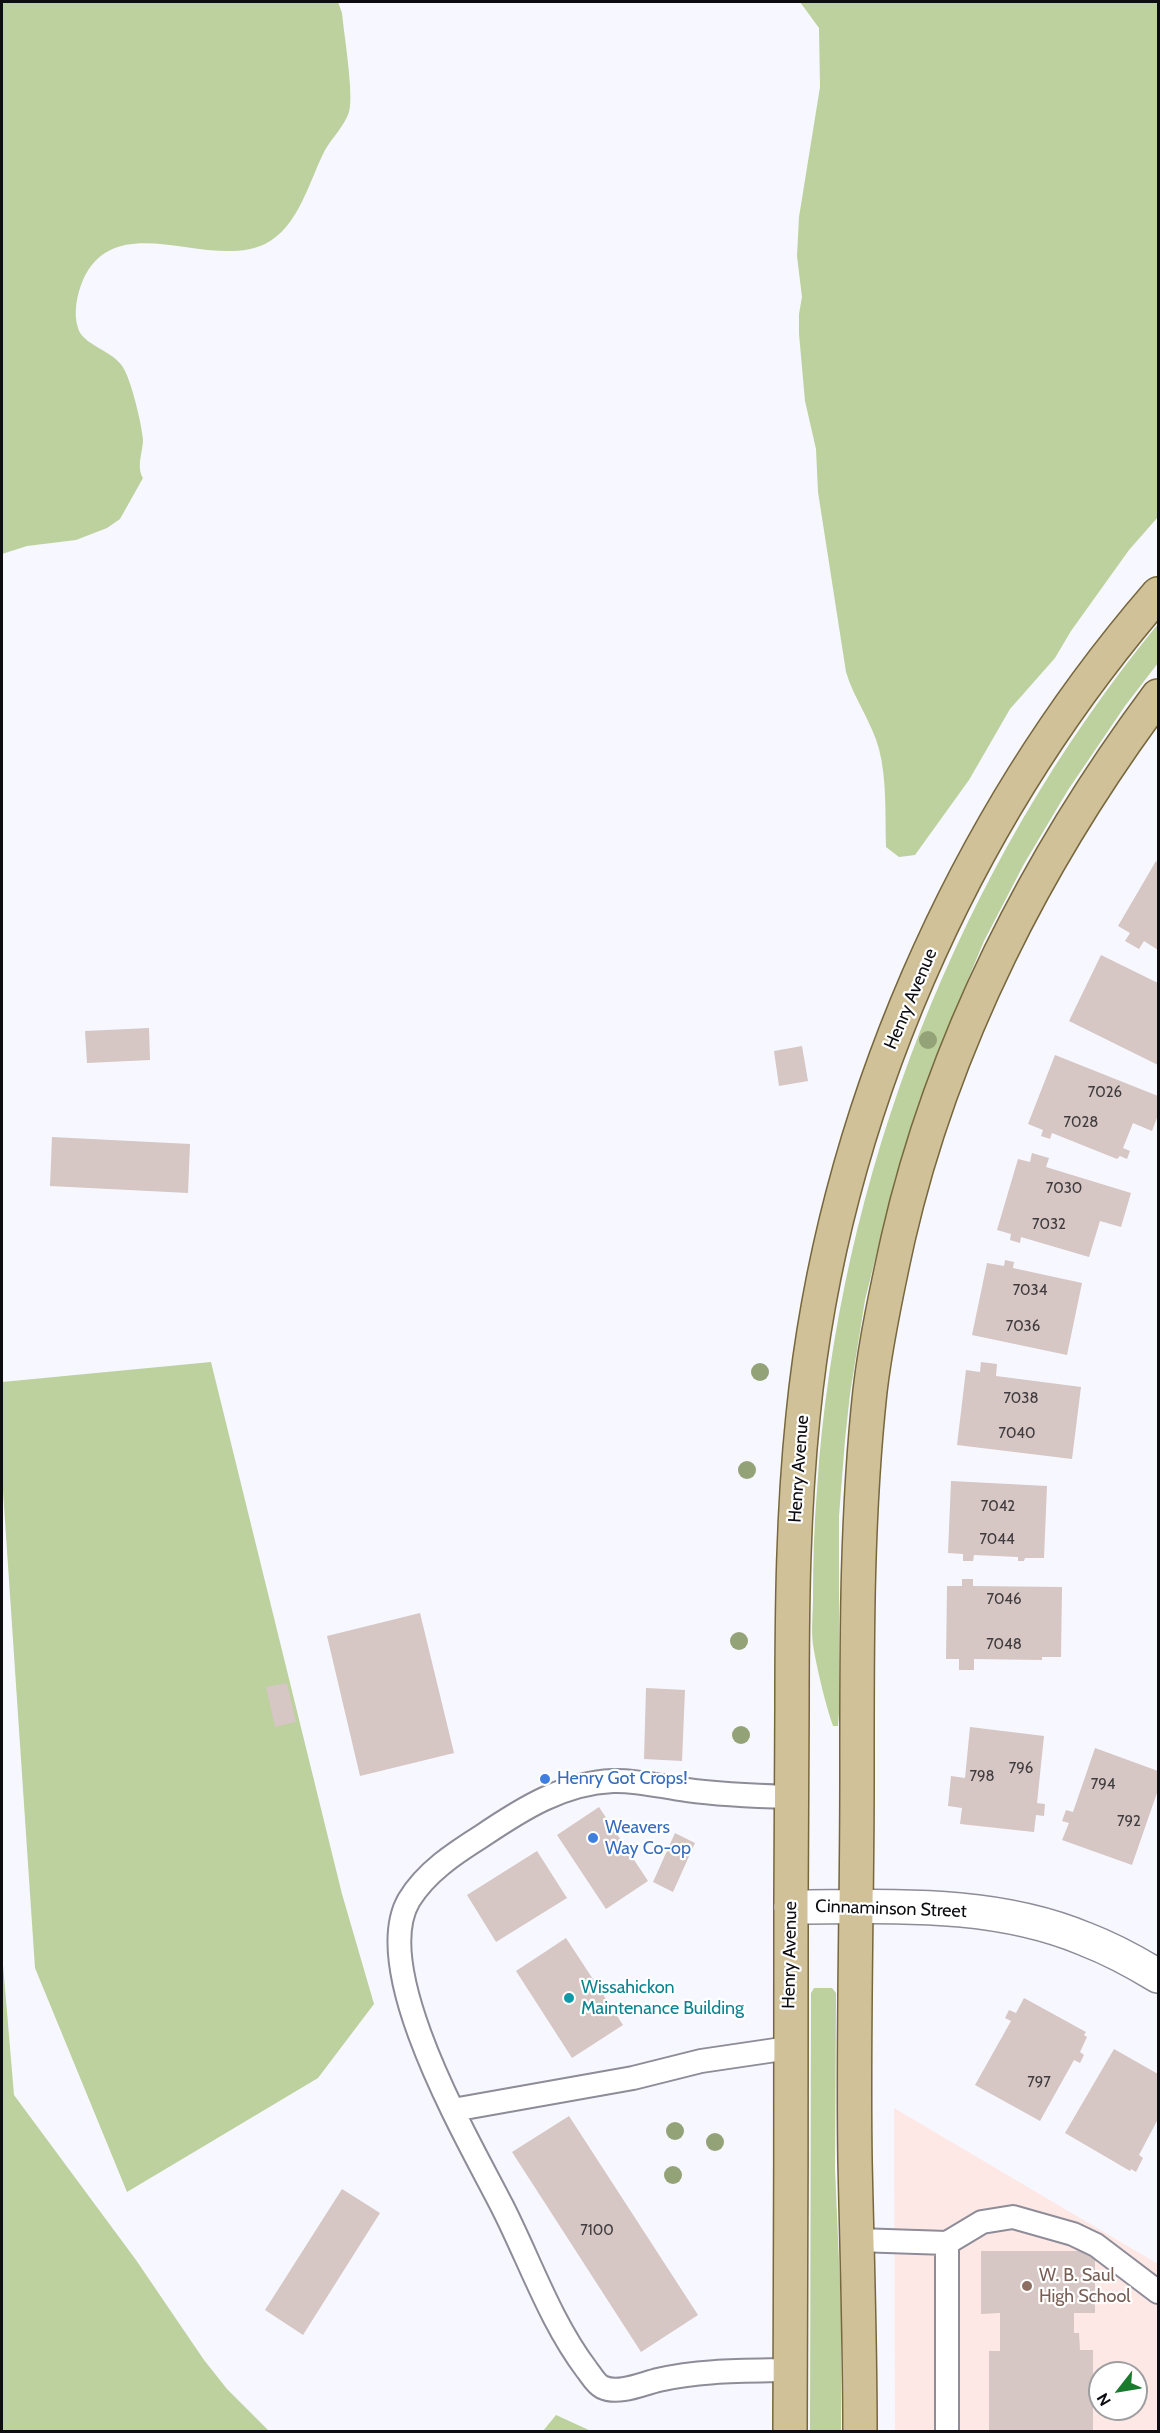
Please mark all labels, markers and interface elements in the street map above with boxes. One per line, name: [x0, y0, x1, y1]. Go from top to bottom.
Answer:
street label: Henry Avenue: [880, 945, 942, 1053]
house number: 7026: [1088, 1084, 1122, 1102]
house number: 7028: [1064, 1114, 1098, 1132]
house number: 7030: [1046, 1180, 1082, 1198]
house number: 7032: [1032, 1216, 1066, 1234]
house number: 7034: [1013, 1282, 1047, 1300]
house number: 7036: [1006, 1318, 1040, 1336]
house number: 7038: [1003, 1390, 1039, 1408]
street label: Henry Avenue: [784, 1415, 814, 1523]
house number: 7040: [998, 1425, 1036, 1443]
house number: 7042: [981, 1498, 1015, 1516]
house number: 7044: [979, 1531, 1015, 1549]
house number: 7046: [986, 1591, 1022, 1609]
house number: 7048: [986, 1636, 1022, 1654]
house number: 796: [1009, 1760, 1033, 1778]
place label: Henry Got Crops!: [557, 1768, 688, 1790]
house number: 798: [969, 1768, 995, 1786]
marker: Henry Got Crops!: [538, 1772, 552, 1786]
house number: 794: [1091, 1776, 1115, 1794]
house number: 792: [1117, 1813, 1141, 1831]
place label: Weavers Way Co-op: [605, 1817, 691, 1860]
marker: Weavers Way Co-op: [586, 1831, 600, 1845]
street label: Cinnaminson Street: [815, 1896, 967, 1922]
street label: Henry Avenue: [778, 1901, 802, 2009]
place label: Wissahickon Maintenance Building: [581, 1977, 744, 2020]
marker: Wissahickon Maintenance Building: [562, 1991, 576, 2005]
house number: 797: [1027, 2074, 1051, 2092]
house number: 7100: [580, 2222, 614, 2240]
place label: W. B. Saul High School: [1039, 2265, 1131, 2308]
marker: W. B. Saul High School: [1020, 2279, 1034, 2293]
north arrow: [1088, 2361, 1148, 2421]
text: N: [1093, 2390, 1115, 2409]

